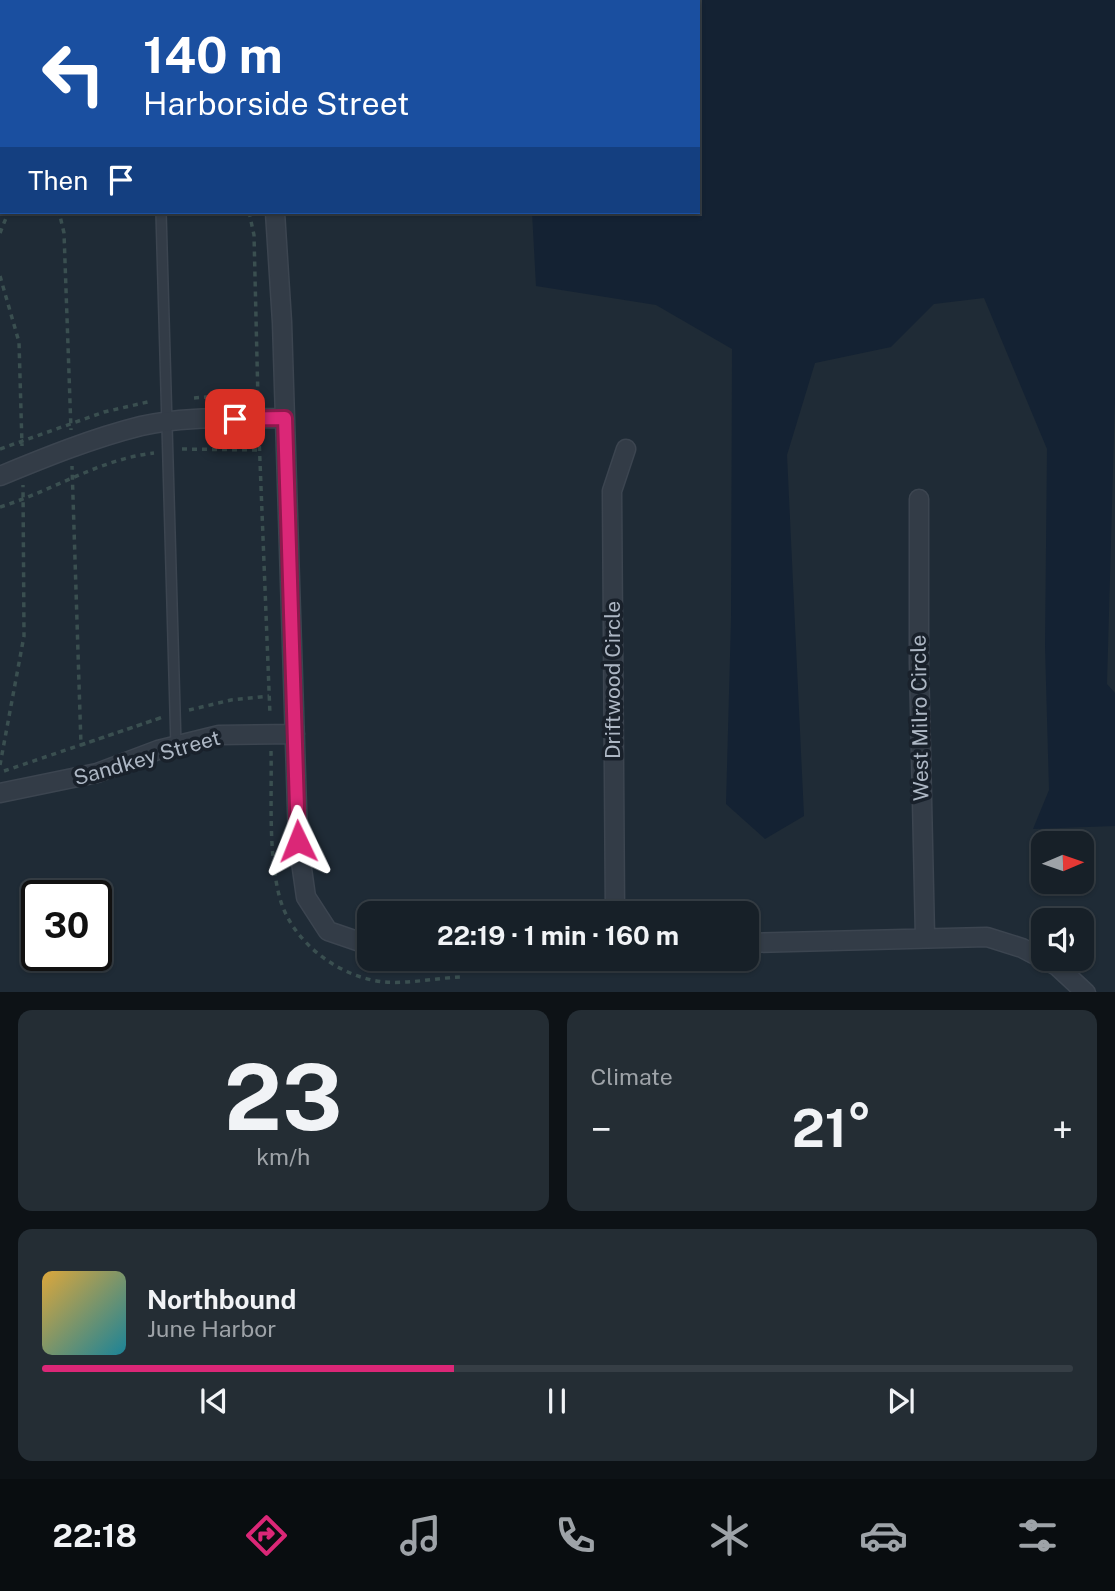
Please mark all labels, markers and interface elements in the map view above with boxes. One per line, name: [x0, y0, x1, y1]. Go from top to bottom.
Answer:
text: 140 m: [143, 26, 283, 84]
icon: left: [28, 28, 119, 119]
text: Harborside Street: [143, 85, 410, 122]
icon: arrive: [102, 161, 140, 199]
text: Then: [28, 165, 88, 196]
pin: [205, 389, 265, 449]
icon: arrive: [216, 400, 254, 438]
street label: Driftwood Circle: [600, 601, 625, 759]
street label: West Milro Circle: [906, 635, 933, 801]
street label: Sandkey Street: [71, 725, 223, 790]
position arrow: [261, 804, 335, 878]
north arrow: [1031, 831, 1094, 894]
map controls: [1031, 831, 1094, 971]
speed limit sign: 30: [21, 880, 112, 971]
button: sound: [1031, 908, 1094, 971]
text: 22:19 · 1 min · 160 m: [437, 920, 679, 951]
text: 23: [224, 1044, 342, 1150]
text: Climate: [591, 1063, 673, 1090]
text: 21°: [792, 1098, 872, 1159]
text: −: [591, 1107, 612, 1152]
text: +: [1052, 1107, 1073, 1152]
text: km/h: [256, 1143, 310, 1170]
text: Northbound: [147, 1284, 296, 1315]
text: June Harbor: [147, 1315, 276, 1342]
icon: previous: [195, 1382, 233, 1420]
icon: pause: [538, 1382, 576, 1420]
icon: next: [882, 1382, 920, 1420]
icon: directions: [242, 1511, 291, 1560]
icon: music: [396, 1511, 445, 1560]
icon: phone: [551, 1511, 600, 1560]
icon: climate: [705, 1511, 754, 1560]
icon: car: [859, 1511, 908, 1560]
icon: filters: [1013, 1511, 1062, 1560]
text: 22:18: [53, 1517, 137, 1554]

